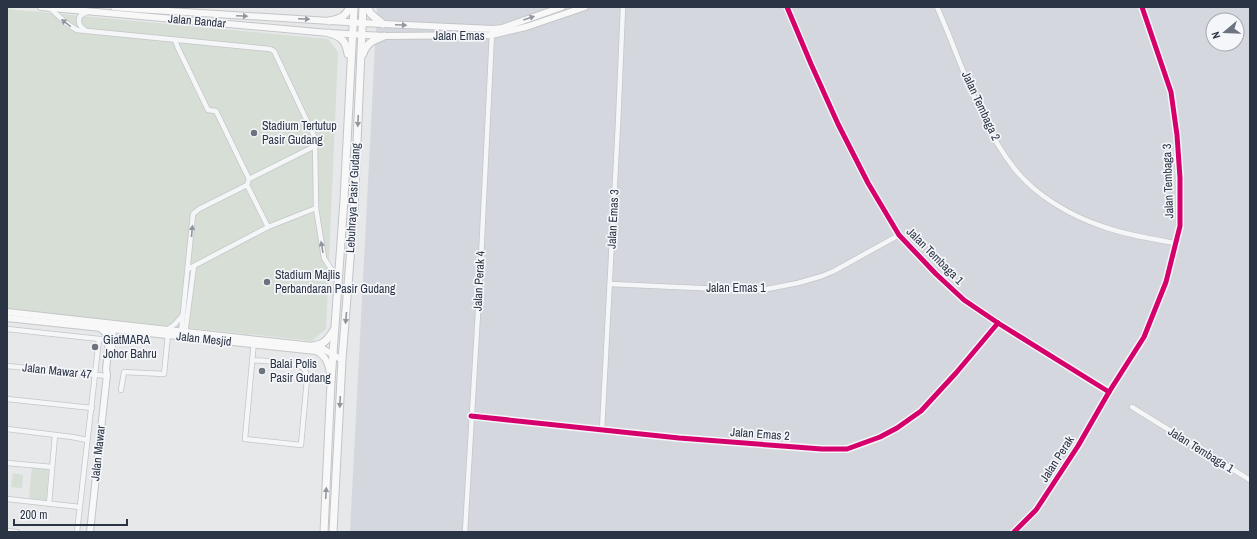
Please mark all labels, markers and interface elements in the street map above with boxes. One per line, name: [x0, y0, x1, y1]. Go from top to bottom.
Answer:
street label: Jalan Bandar: [167, 11, 227, 32]
one-way arrow: [236, 12, 248, 19]
north arrow: [1205, 12, 1245, 52]
one-way arrow: [524, 15, 536, 21]
one-way arrow: [298, 16, 311, 23]
one-way arrow: [61, 19, 72, 27]
one-way arrow: [395, 22, 408, 28]
street label: Jalan Emas: [433, 28, 485, 44]
text: N: [1208, 30, 1223, 41]
street label: Jalan Tembaga 2: [958, 69, 1004, 143]
one-way arrow: [354, 115, 361, 127]
place label: Stadium Tertutup Pasir Gudang: [262, 118, 337, 148]
marker: Stadium Tertutup Pasir Gudang: [249, 128, 259, 138]
street label: Lebuhraya Pasir Gudang: [342, 142, 364, 253]
street label: Jalan Tembaga 3: [1159, 143, 1177, 219]
street label: Jalan Emas 3: [603, 189, 623, 249]
street label: Jalan Tembaga 1: [903, 224, 967, 288]
one-way arrow: [188, 225, 195, 237]
one-way arrow: [319, 241, 325, 253]
street label: Jalan Perak 4: [469, 250, 489, 311]
place label: Stadium Majlis Perbandaran Pasir Gudang: [275, 267, 396, 297]
marker: Stadium Majlis Perbandaran Pasir Gudang: [262, 277, 272, 287]
street label: Jalan Emas 1: [706, 280, 766, 296]
one-way arrow: [342, 312, 349, 324]
street label: Jalan Mesjid: [176, 328, 232, 350]
place label: GiatMARA Johor Bahru: [103, 332, 157, 362]
marker: GiatMARA Johor Bahru: [90, 342, 100, 352]
place label: Balai Polis Pasir Gudang: [270, 356, 331, 386]
street label: Jalan Mawar 47: [22, 359, 93, 383]
marker: Balai Polis Pasir Gudang: [257, 366, 267, 376]
one-way arrow: [336, 396, 343, 408]
street label: Jalan Tembaga 1: [1165, 423, 1237, 477]
street label: Jalan Mawar: [87, 424, 109, 482]
street label: Jalan Emas 2: [730, 424, 790, 444]
street label: Jalan Perak: [1036, 433, 1078, 485]
one-way arrow: [323, 487, 330, 499]
scale bar: [14, 501, 127, 527]
text: 200 m: [20, 507, 47, 523]

